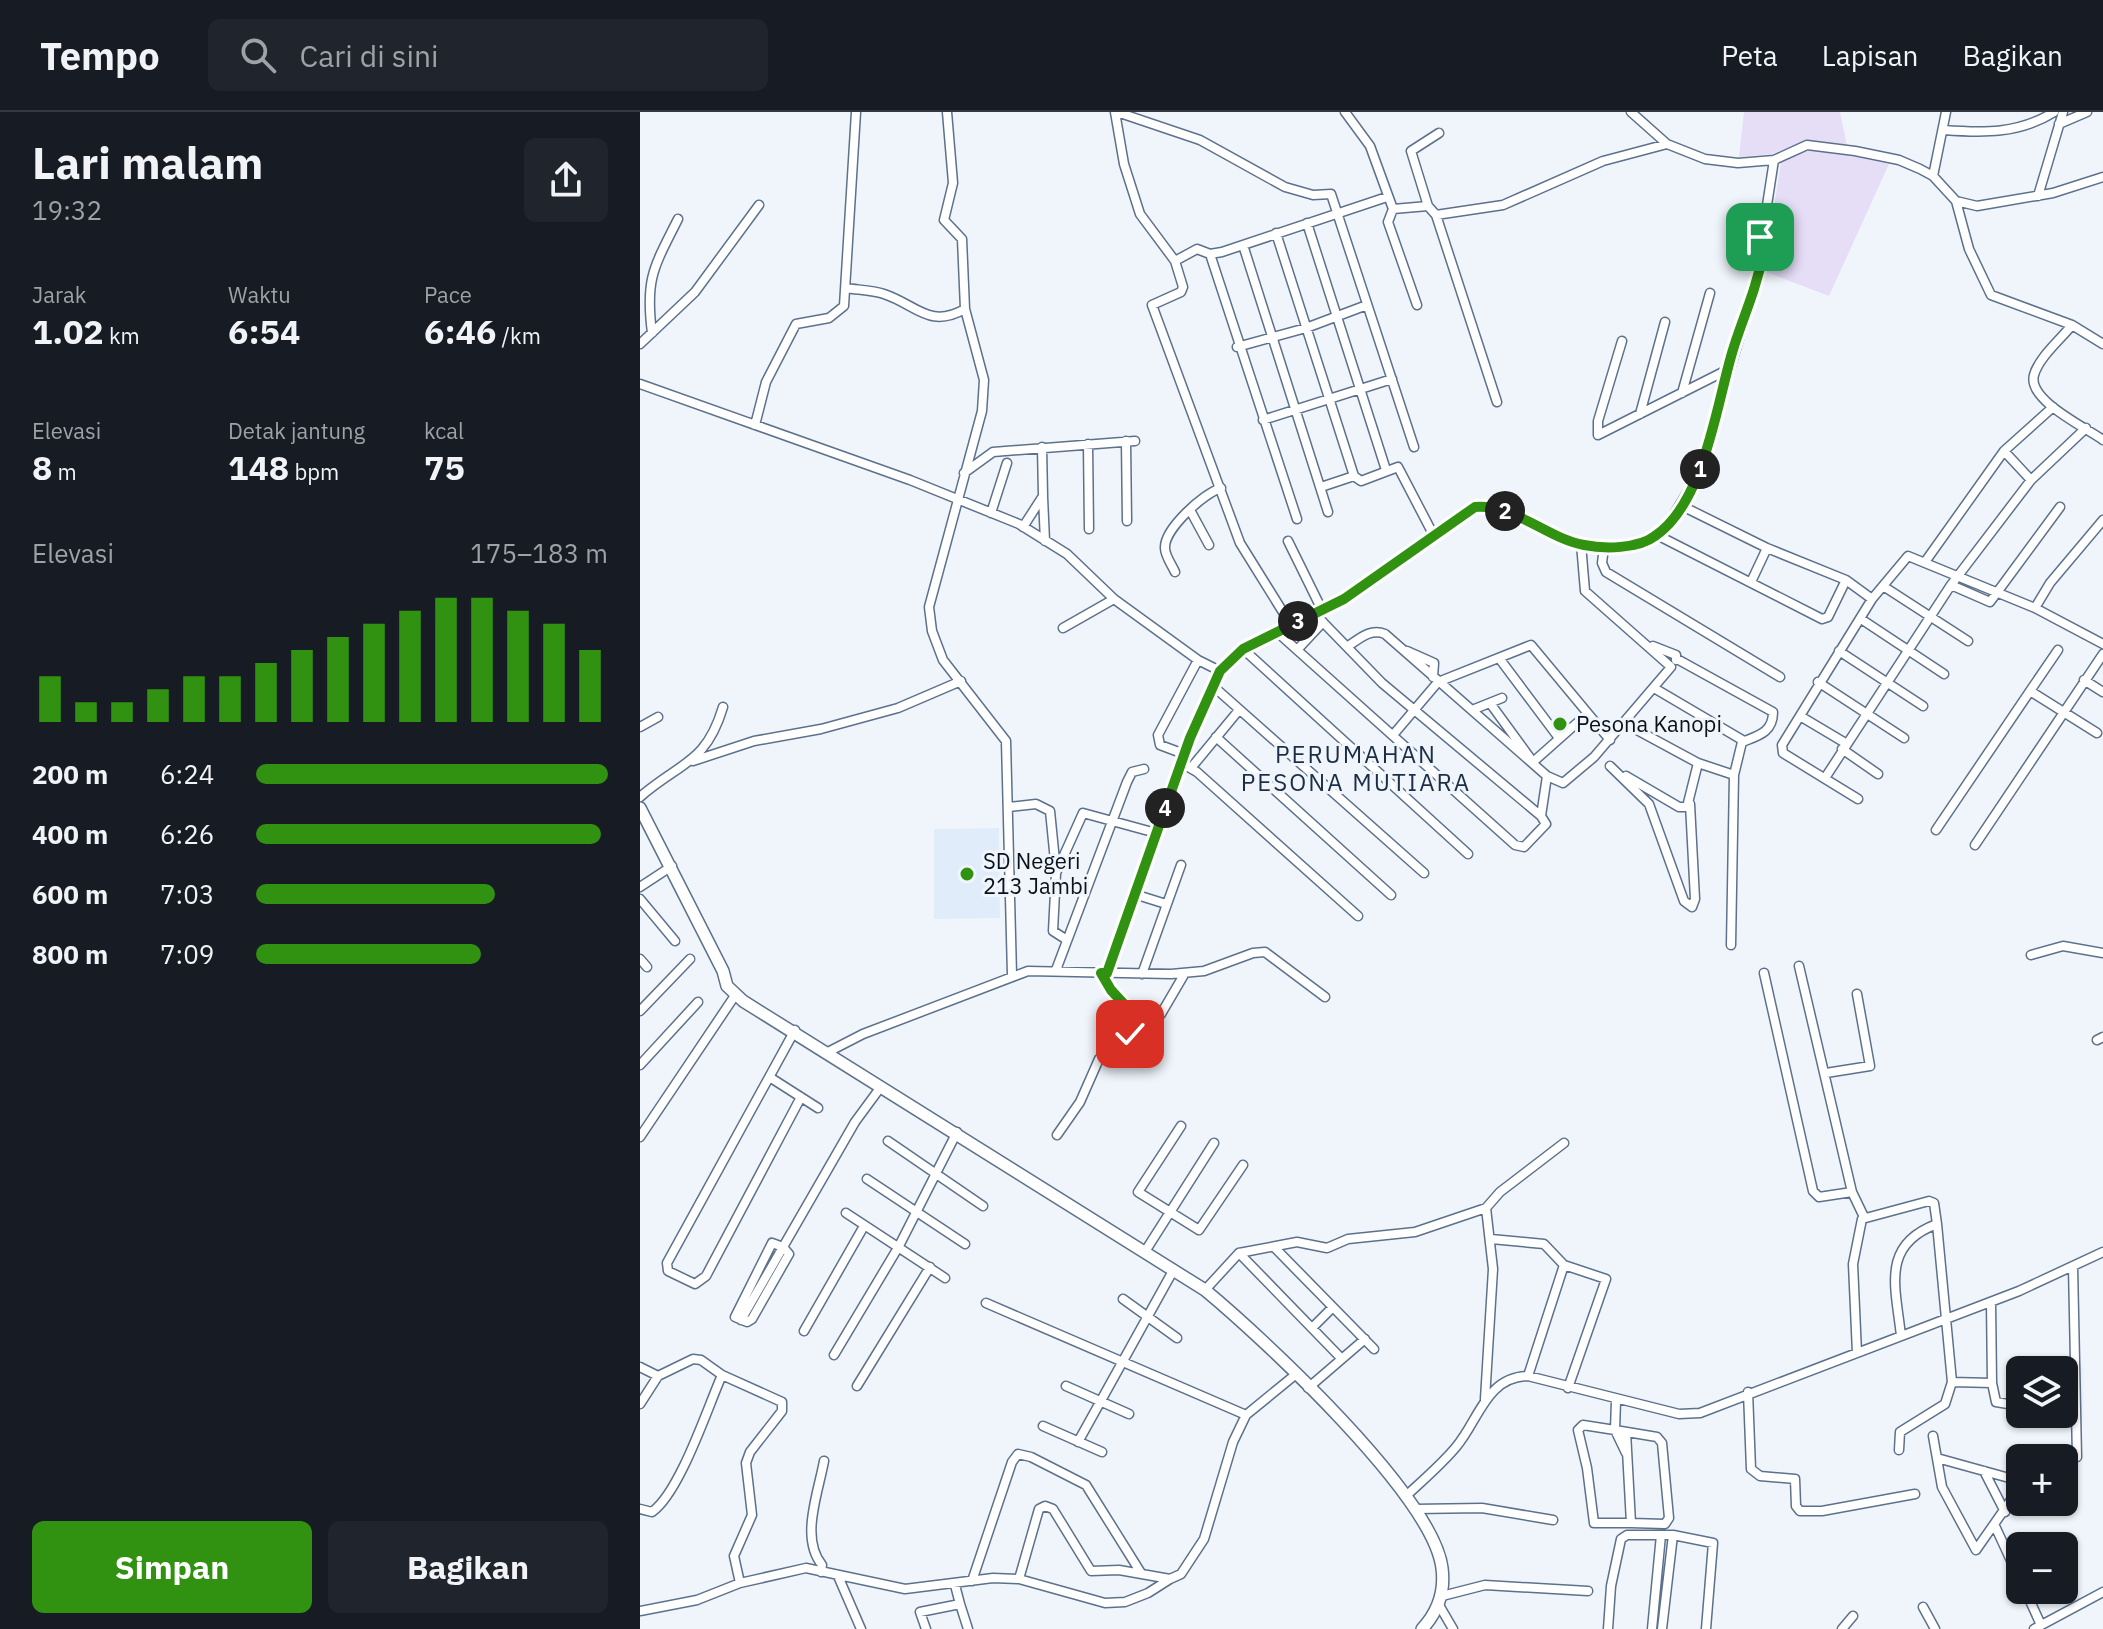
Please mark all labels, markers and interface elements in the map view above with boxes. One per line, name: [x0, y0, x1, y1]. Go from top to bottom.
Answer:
search box: [208, 19, 768, 91]
text: Tempo: [40, 31, 160, 80]
icon: search: [236, 33, 280, 77]
text: Cari di sini: [300, 36, 438, 75]
text: Peta: [1721, 37, 1778, 74]
text: Lapisan: [1822, 37, 1919, 74]
text: Bagikan: [1963, 37, 2063, 74]
text: Lari malam: [32, 134, 263, 191]
button: share: [524, 138, 608, 222]
text: 19:32: [32, 193, 102, 227]
pin: [1726, 203, 1794, 271]
icon: arrive: [1738, 215, 1782, 259]
text: Jarak: [32, 280, 86, 309]
text: Waktu: [228, 280, 291, 309]
text: Pace: [424, 280, 472, 309]
text: 1.02: [32, 309, 104, 353]
text: 6:54: [228, 309, 300, 353]
text: 6:46: [424, 309, 496, 353]
text: km: [104, 321, 140, 350]
text: /km: [496, 321, 541, 350]
text: Elevasi: [32, 416, 101, 445]
text: Detak jantung: [228, 416, 365, 445]
text: kcal: [424, 416, 464, 445]
text: 8: [32, 445, 52, 489]
text: 148: [228, 445, 289, 489]
text: 75: [424, 445, 465, 489]
pin: 1: [1680, 449, 1720, 489]
text: 1: [1693, 454, 1707, 483]
text: m: [52, 457, 77, 486]
text: bpm: [289, 457, 339, 486]
pin: 2: [1485, 491, 1525, 531]
text: 2: [1498, 496, 1512, 525]
text: Elevasi: [32, 536, 114, 570]
text: 175–183 m: [470, 536, 608, 570]
pin: 3: [1278, 601, 1318, 641]
text: 3: [1291, 606, 1305, 635]
place label: Pesona Kanopi: [1576, 709, 1722, 738]
marker: Pesona Kanopi: [1551, 715, 1569, 733]
district label: PERUMAHAN PESONA MUTIARA: [1241, 738, 1471, 798]
text: 200 m: [32, 757, 108, 791]
text: 6:24: [160, 757, 214, 791]
pin: 4: [1145, 788, 1185, 828]
text: 4: [1158, 793, 1172, 822]
text: 400 m: [32, 817, 108, 851]
text: 6:26: [160, 817, 214, 851]
place label: SD Negeri 213 Jambi: [983, 846, 1088, 900]
marker: SD Negeri 213 Jambi: [958, 865, 976, 883]
text: 600 m: [32, 877, 108, 911]
text: 7:03: [160, 877, 214, 911]
text: 800 m: [32, 937, 108, 971]
text: 7:09: [160, 937, 214, 971]
pin: [1096, 1000, 1164, 1068]
icon: check: [1108, 1012, 1152, 1056]
map controls: [2006, 1356, 2078, 1604]
button: layers: [2006, 1356, 2078, 1428]
button: +: [2006, 1444, 2078, 1516]
button: Simpan: [32, 1521, 312, 1613]
button: Bagikan: [328, 1521, 608, 1613]
button: −: [2006, 1532, 2078, 1604]

